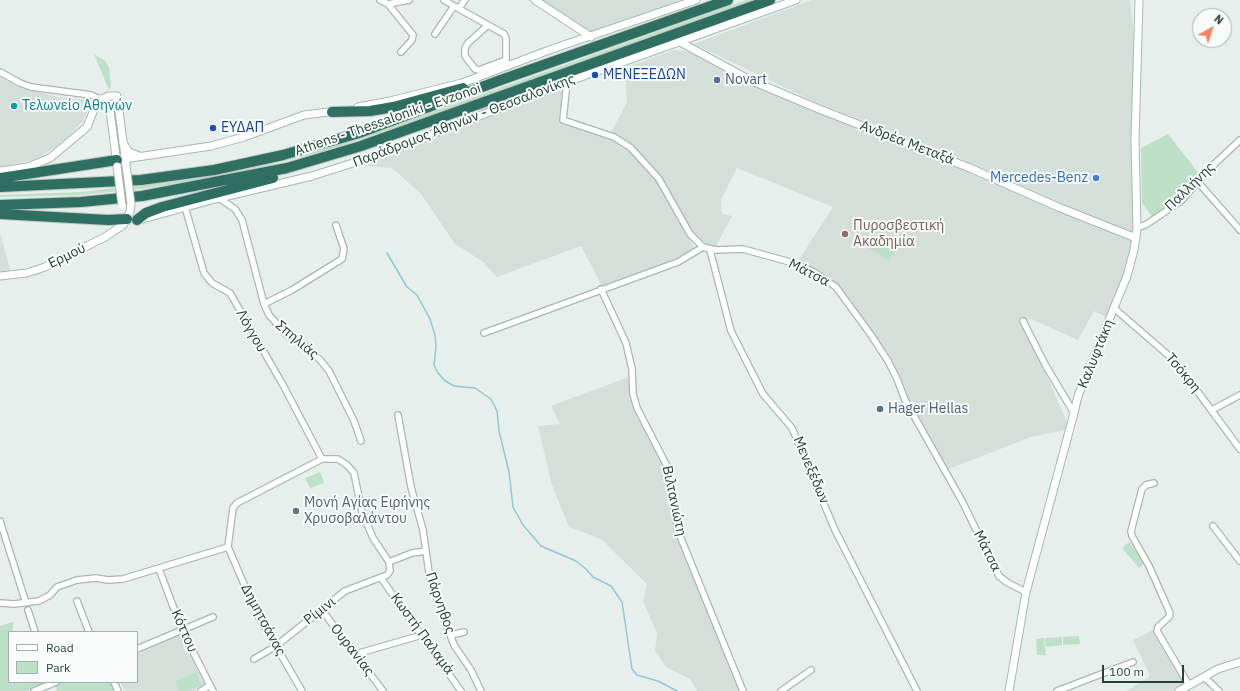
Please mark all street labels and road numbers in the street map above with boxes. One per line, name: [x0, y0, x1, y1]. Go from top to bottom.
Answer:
street label: Παράδρομος Αθηνών - Θεσσαλονίκης: [351, 71, 577, 171]
street label: Athens - Thessaloniki - Evzonoi: [293, 80, 483, 160]
street label: Ανδρέα Μεταξά: [857, 117, 957, 169]
street label: Παλλήνης: [1162, 159, 1218, 215]
street label: Ερμού: [45, 240, 89, 272]
street label: Μάτσα: [786, 256, 832, 290]
street label: Λόγγου: [232, 307, 270, 355]
street label: Σπηλιάς: [272, 317, 322, 363]
street label: Καλυφτάκη: [1075, 317, 1117, 391]
street label: Τσόκρη: [1162, 350, 1204, 396]
street label: Μενεξέδων: [789, 434, 833, 506]
street label: Βιλτανιώτη: [658, 464, 690, 538]
street label: Μάτσα: [970, 528, 1004, 574]
street label: Πάρνηθος: [422, 570, 458, 636]
street label: Δημητσάνας: [237, 581, 289, 659]
street label: Κωστή Παλαμά: [387, 590, 457, 678]
street label: Ρίμινι: [301, 593, 339, 629]
street label: Κόττου: [167, 607, 201, 655]
street label: Ουρανίας: [326, 621, 378, 679]

